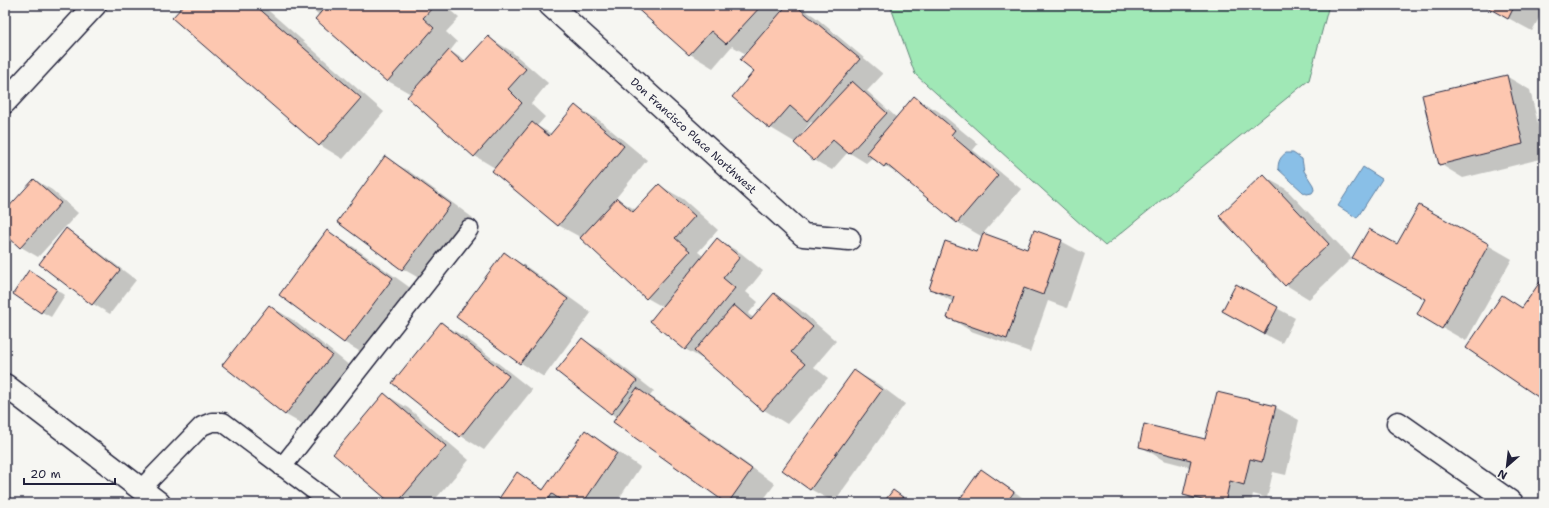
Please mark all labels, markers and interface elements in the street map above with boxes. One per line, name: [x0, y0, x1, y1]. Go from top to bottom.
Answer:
street label: Don Francisco Place Northwest: [627, 75, 760, 197]
north arrow: [1487, 446, 1527, 486]
scale bar: [24, 460, 115, 486]
text: 20 m: [30, 466, 61, 482]
text: N: [1495, 466, 1510, 483]

